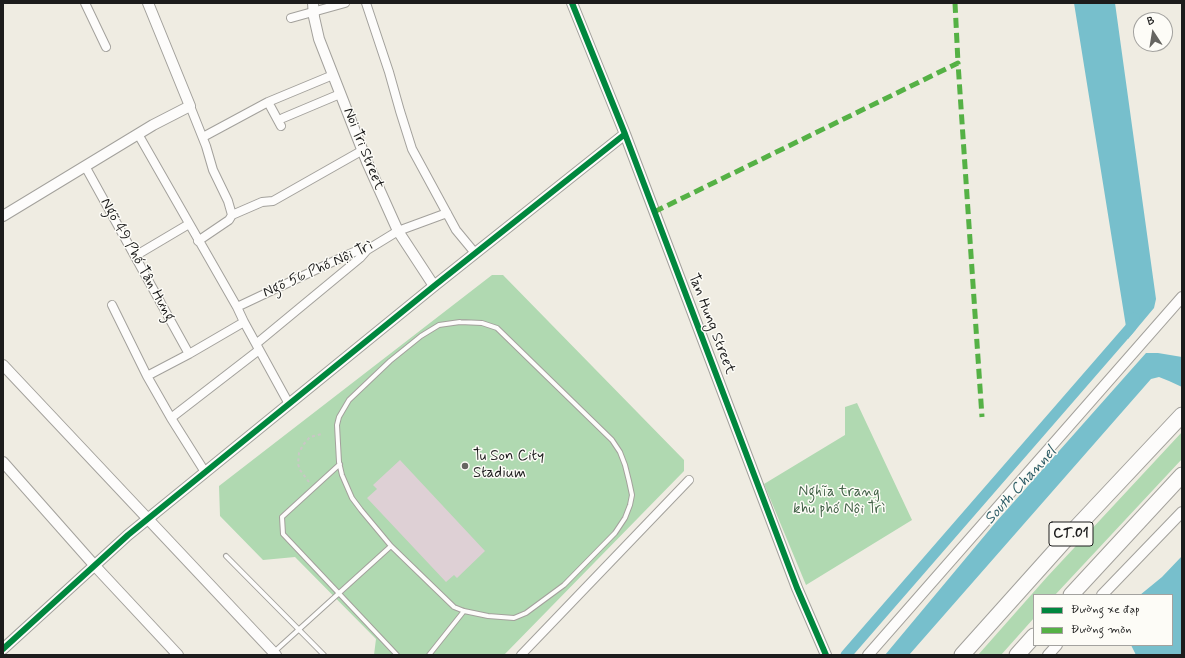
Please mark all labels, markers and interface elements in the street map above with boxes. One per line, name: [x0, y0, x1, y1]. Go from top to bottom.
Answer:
north arrow: [1133, 12, 1173, 52]
text: B: [1146, 14, 1156, 29]
street label: Noi Tri Street: [338, 105, 388, 193]
street label: Ngõ 49 Phố Tân Hưng: [96, 195, 178, 325]
street label: Ngõ 56 Phố Nội Trì: [260, 238, 376, 302]
street label: Tan Hung Street: [684, 271, 738, 377]
water label: South Channel: [981, 443, 1061, 529]
place label: Tu Son City Stadium: [473, 448, 544, 483]
marker: Tu Son City Stadium: [460, 461, 470, 471]
park label: Nghĩa trang khu phố Nội Trì: [793, 484, 885, 519]
road number: CT.01: [1049, 522, 1093, 546]
legend: [1033, 594, 1173, 646]
text: Đường xe đạp: [1071, 602, 1140, 618]
text: Đường mòn: [1071, 622, 1132, 638]

